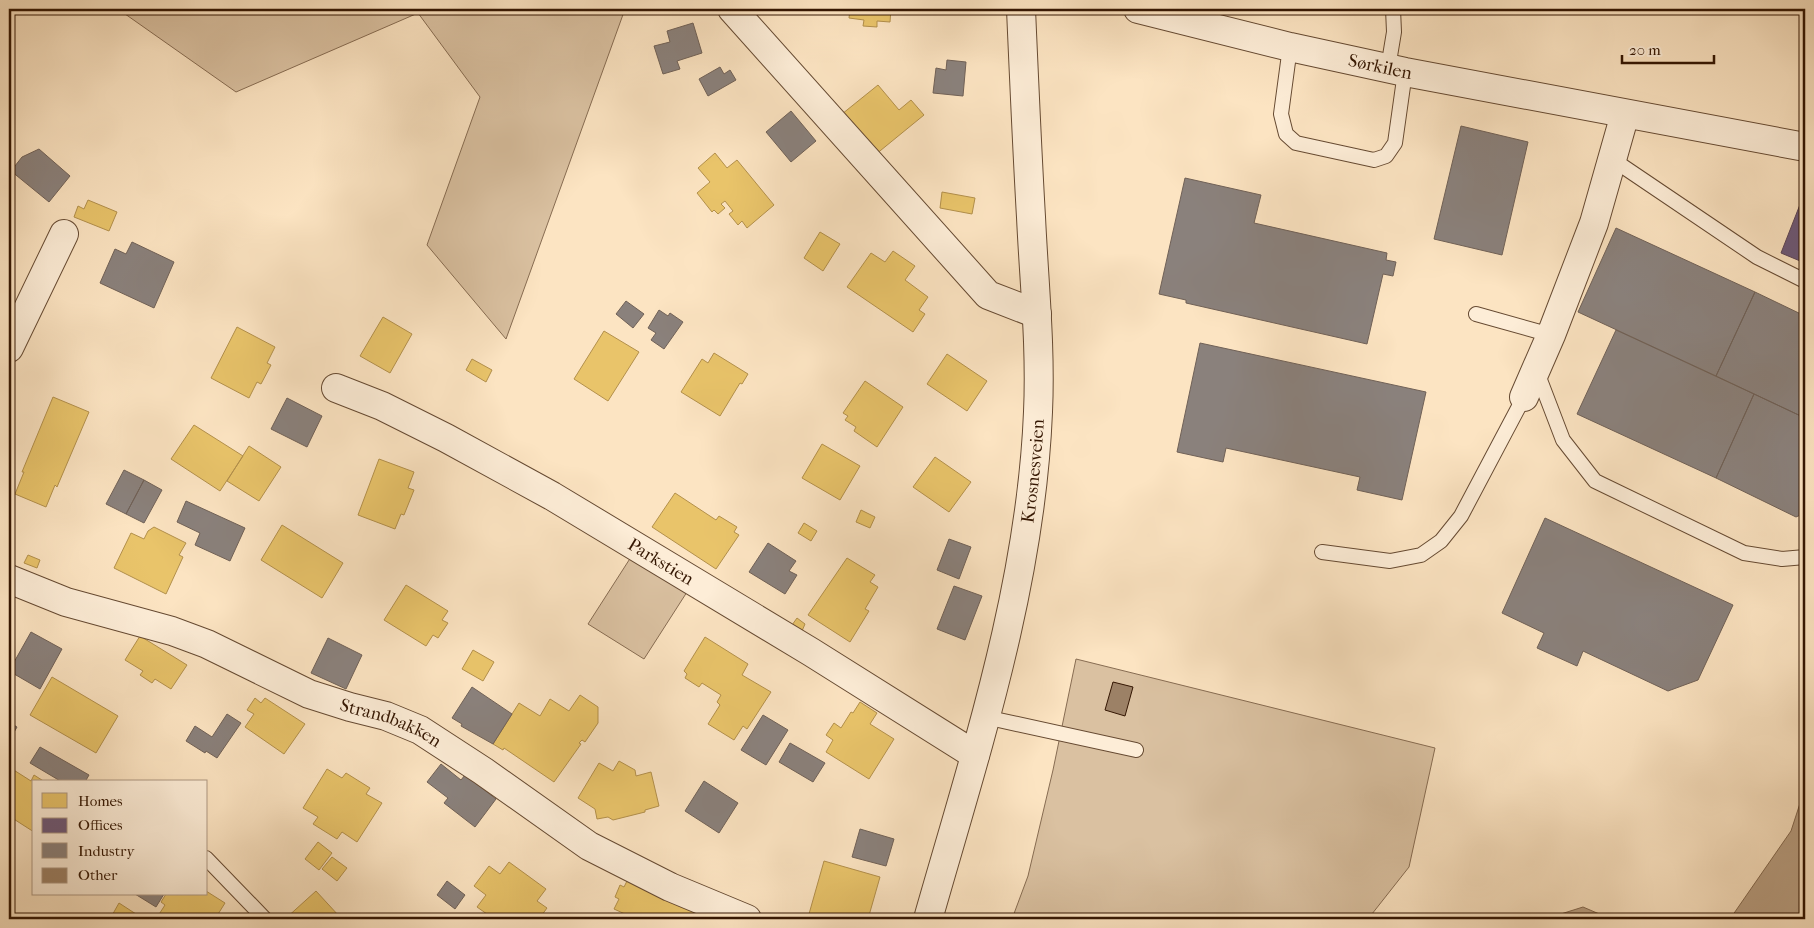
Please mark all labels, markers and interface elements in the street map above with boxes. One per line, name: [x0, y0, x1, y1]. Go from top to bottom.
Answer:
scale bar: [1622, 32, 1714, 64]
text: 20 m: [1629, 41, 1661, 59]
street label: Sørkilen: [1346, 50, 1414, 84]
street label: Krosnesveien: [1017, 418, 1049, 524]
street label: Parkstien: [624, 534, 698, 590]
street label: Strandbakken: [337, 694, 446, 752]
legend: [32, 780, 208, 896]
text: Homes: [78, 792, 123, 810]
text: Offices: [78, 816, 123, 834]
text: Industry: [78, 842, 135, 860]
text: Other: [78, 866, 118, 884]

